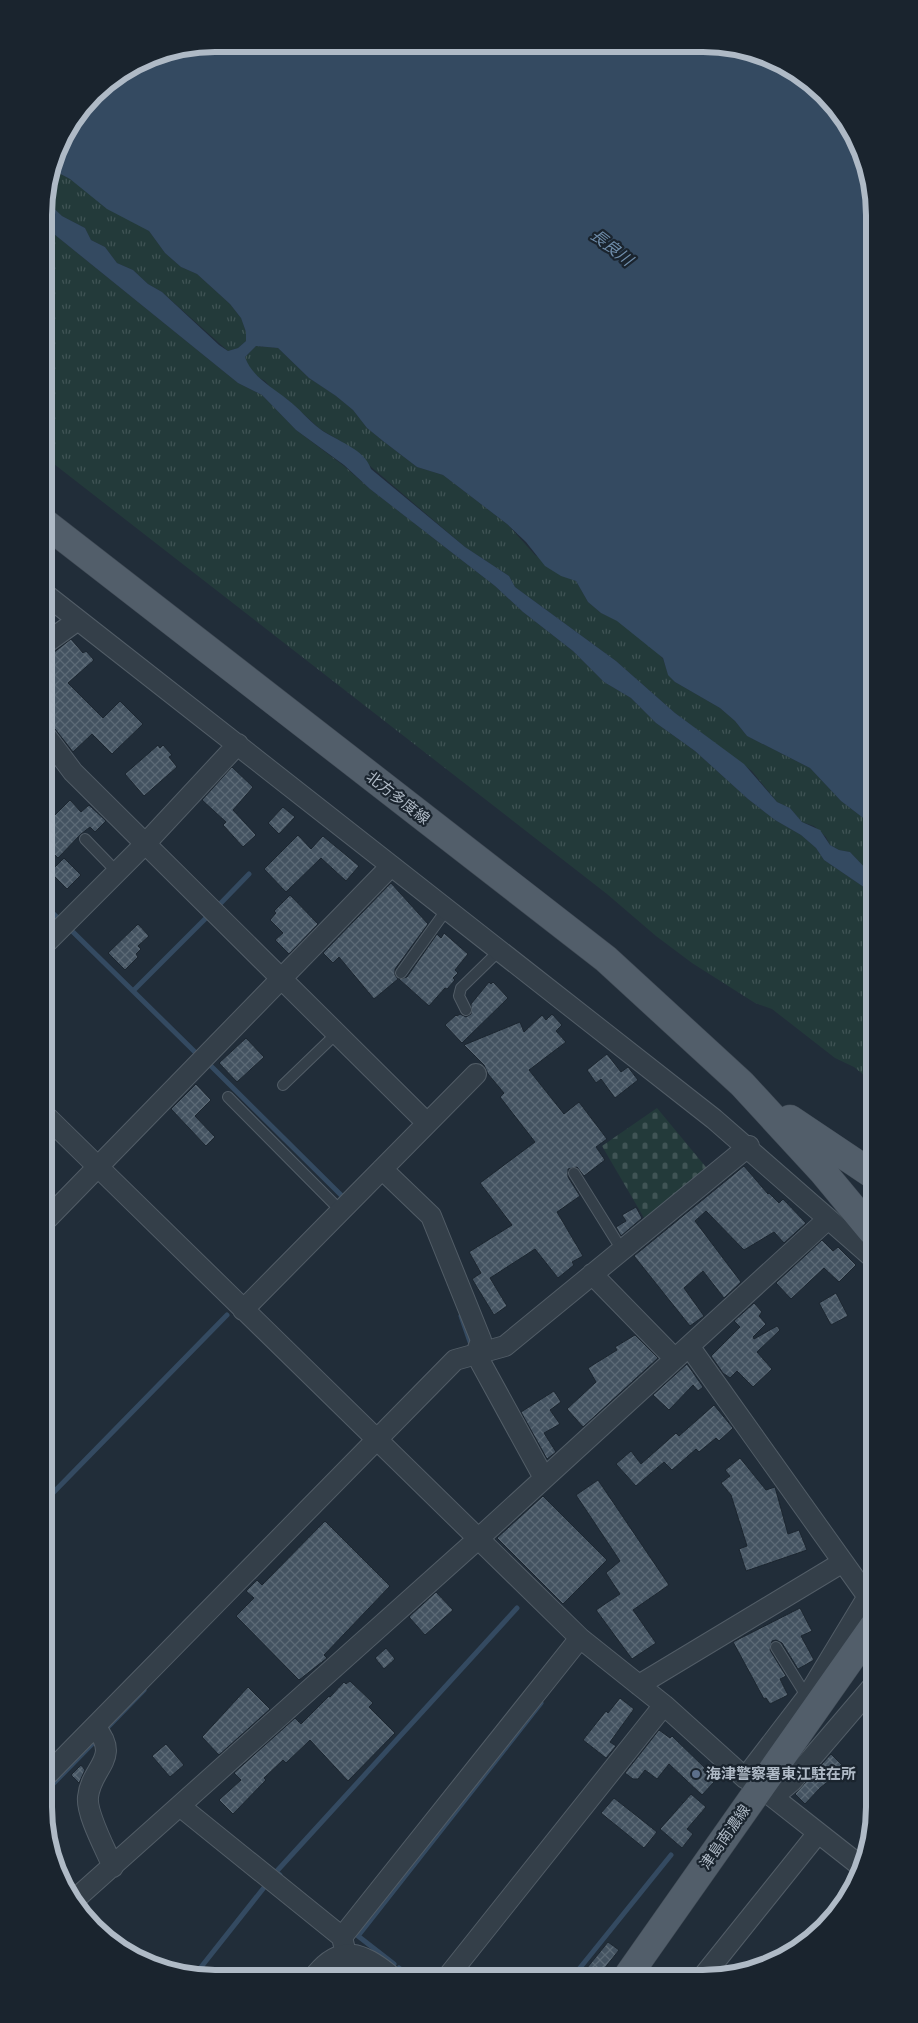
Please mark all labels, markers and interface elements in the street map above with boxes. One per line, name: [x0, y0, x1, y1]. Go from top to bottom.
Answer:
water label: 長良川: [587, 224, 639, 271]
street label: 北方多度線: [364, 767, 434, 827]
place label: 海津警察署東江駐在所: [706, 1764, 856, 1782]
marker: 海津警察署東江駐在所: [690, 1768, 702, 1780]
street label: 津島南濃線: [695, 1801, 753, 1872]

